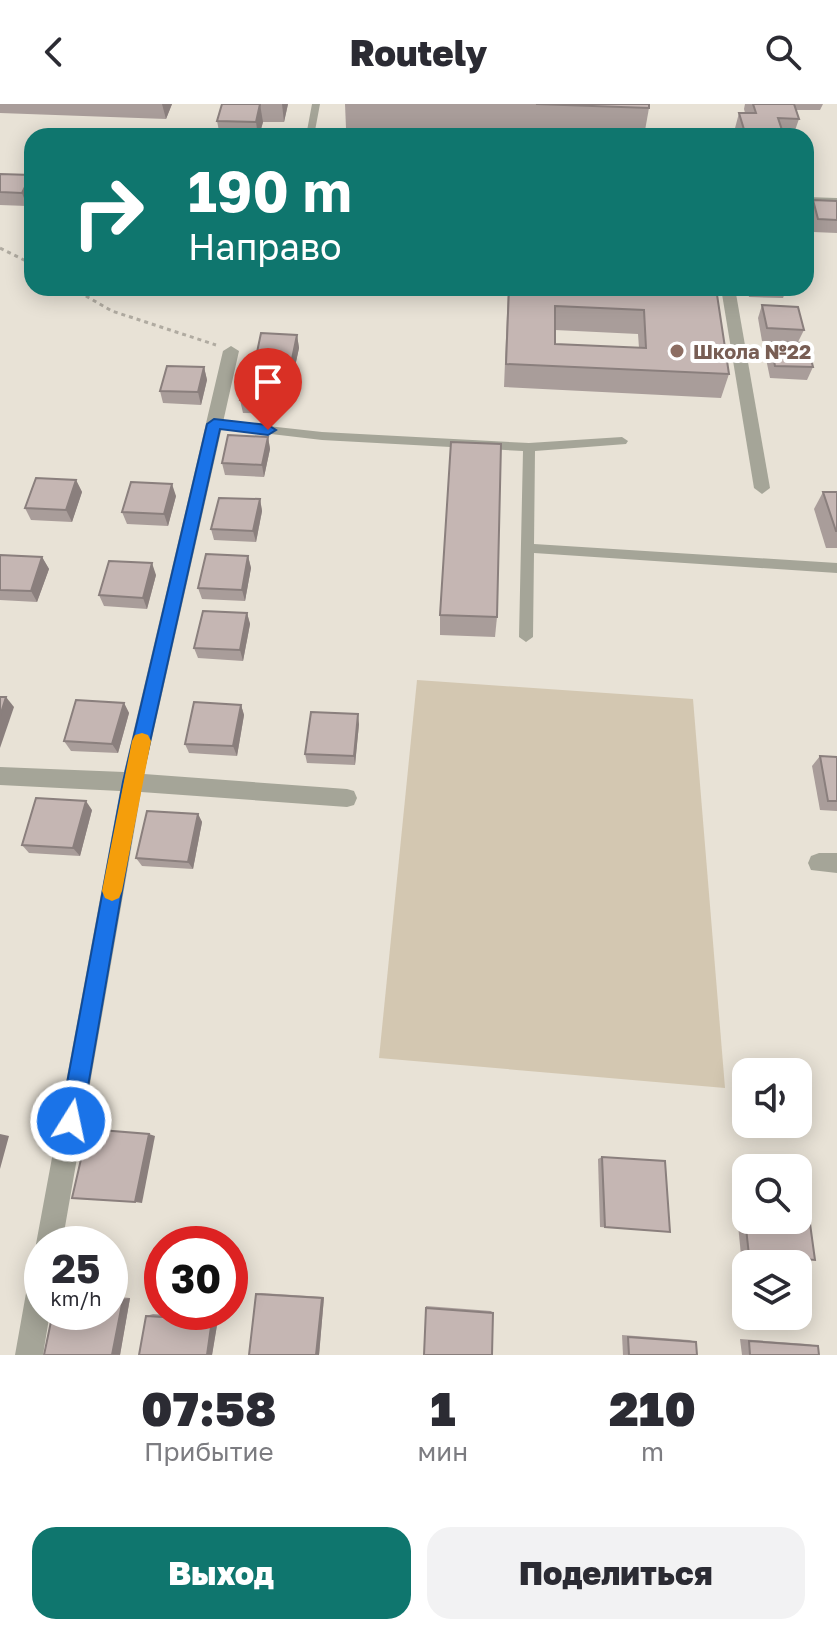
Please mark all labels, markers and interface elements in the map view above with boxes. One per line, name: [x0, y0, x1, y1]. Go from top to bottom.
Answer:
icon: back: [32, 30, 76, 74]
icon: search: [761, 30, 805, 74]
text: Routely: [350, 31, 487, 74]
text: 190 m: [188, 157, 352, 224]
icon: right: [56, 160, 160, 264]
text: Направо: [188, 225, 342, 268]
place label: Школа №22: [693, 339, 811, 363]
marker: Школа №22: [668, 342, 686, 360]
pin: [234, 348, 302, 430]
icon: arrive: [246, 360, 290, 404]
map controls: [732, 1058, 812, 1330]
button: sound: [732, 1058, 812, 1138]
position arrow: [29, 1079, 113, 1163]
button: search: [732, 1154, 812, 1234]
speed limit sign: 30: [144, 1226, 248, 1330]
text: 25: [52, 1244, 100, 1292]
button: layers: [732, 1250, 812, 1330]
text: km/h: [51, 1286, 101, 1310]
text: 07:58: [141, 1379, 277, 1437]
text: 1: [430, 1379, 456, 1437]
text: 210: [609, 1379, 696, 1437]
text: Прибытие: [144, 1436, 274, 1467]
text: мин: [418, 1436, 468, 1467]
text: m: [641, 1436, 664, 1467]
button: Выход: [32, 1527, 411, 1619]
button: Поделиться: [427, 1527, 805, 1619]

